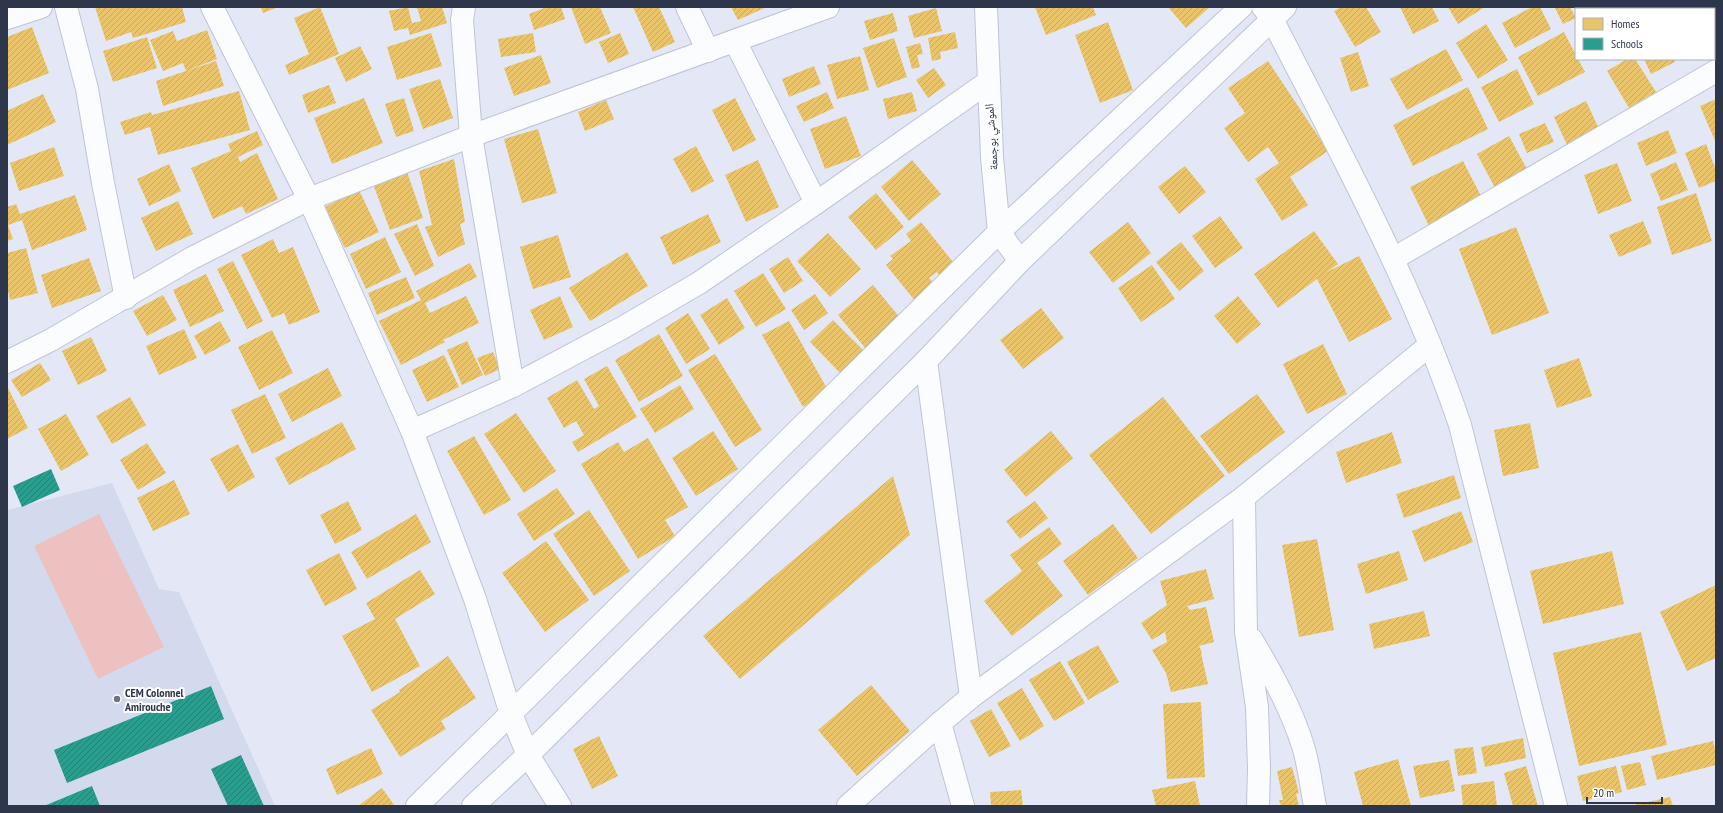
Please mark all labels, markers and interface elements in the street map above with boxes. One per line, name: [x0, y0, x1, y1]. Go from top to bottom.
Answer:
legend: [1575, 8, 1715, 60]
text: Homes: [1611, 16, 1639, 31]
text: Schools: [1611, 36, 1643, 51]
street label: الموشي بوجمعة: [981, 103, 1004, 171]
place label: CEM Colonnel Amirouche: [124, 685, 184, 714]
marker: CEM Colonnel Amirouche: [112, 694, 122, 704]
scale bar: [1587, 779, 1662, 805]
text: 20 m: [1593, 785, 1614, 800]

